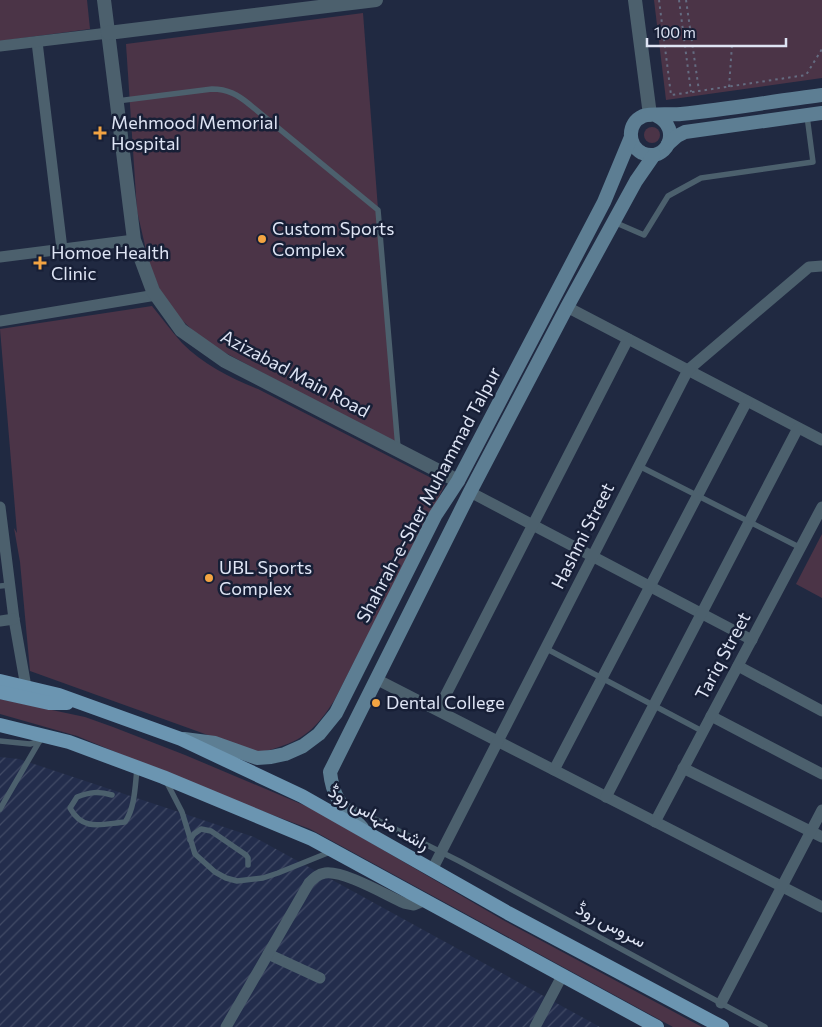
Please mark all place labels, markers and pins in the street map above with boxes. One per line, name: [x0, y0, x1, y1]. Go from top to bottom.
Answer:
place label: Mehmood Memorial Hospital: [111, 111, 278, 154]
marker: Mehmood Memorial Hospital: [93, 126, 107, 140]
place label: Custom Sports Complex: [272, 217, 394, 260]
marker: Custom Sports Complex: [256, 233, 268, 245]
place label: Homoe Health Clinic: [51, 241, 169, 284]
marker: Homoe Health Clinic: [33, 256, 47, 270]
place label: UBL Sports Complex: [219, 556, 312, 599]
marker: UBL Sports Complex: [203, 572, 215, 584]
place label: Dental College: [386, 691, 505, 713]
marker: Dental College: [370, 697, 382, 709]

